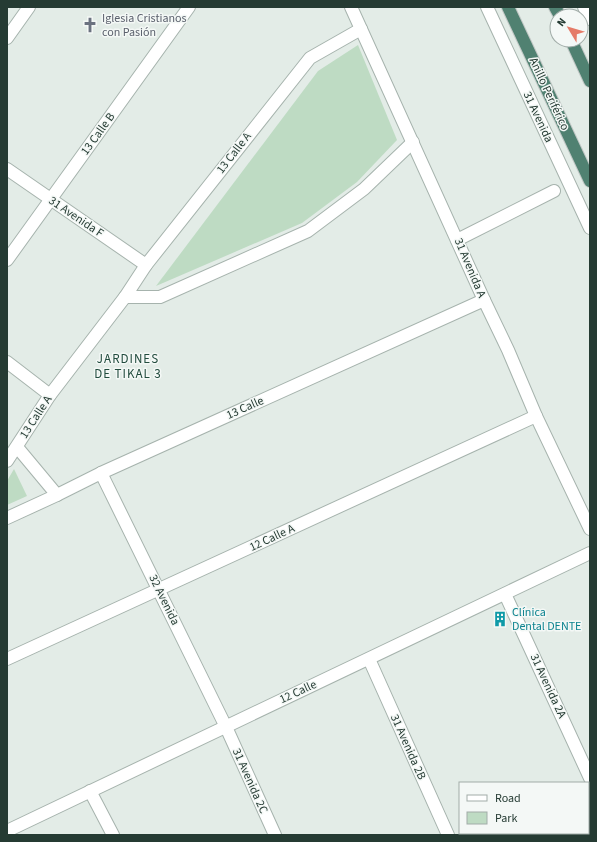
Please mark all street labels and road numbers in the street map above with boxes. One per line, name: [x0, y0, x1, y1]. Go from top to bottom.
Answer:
street label: Anillo Periférico: [525, 55, 573, 133]
street label: 31 Avenida: [519, 89, 557, 145]
street label: 13 Calle B: [77, 109, 119, 159]
street label: 13 Calle A: [212, 128, 256, 177]
street label: 31 Avenida F: [45, 192, 107, 242]
street label: 31 Avenida A: [450, 235, 490, 301]
street label: 13 Calle A: [16, 392, 57, 442]
street label: 13 Calle: [224, 392, 266, 424]
street label: 12 Calle A: [247, 520, 298, 556]
street label: 32 Avenida: [144, 572, 184, 628]
street label: 31 Avenida 2A: [526, 651, 571, 721]
street label: 12 Calle: [277, 676, 319, 708]
street label: 31 Avenida 2B: [386, 712, 430, 782]
street label: 31 Avenida 2C: [228, 746, 272, 816]

